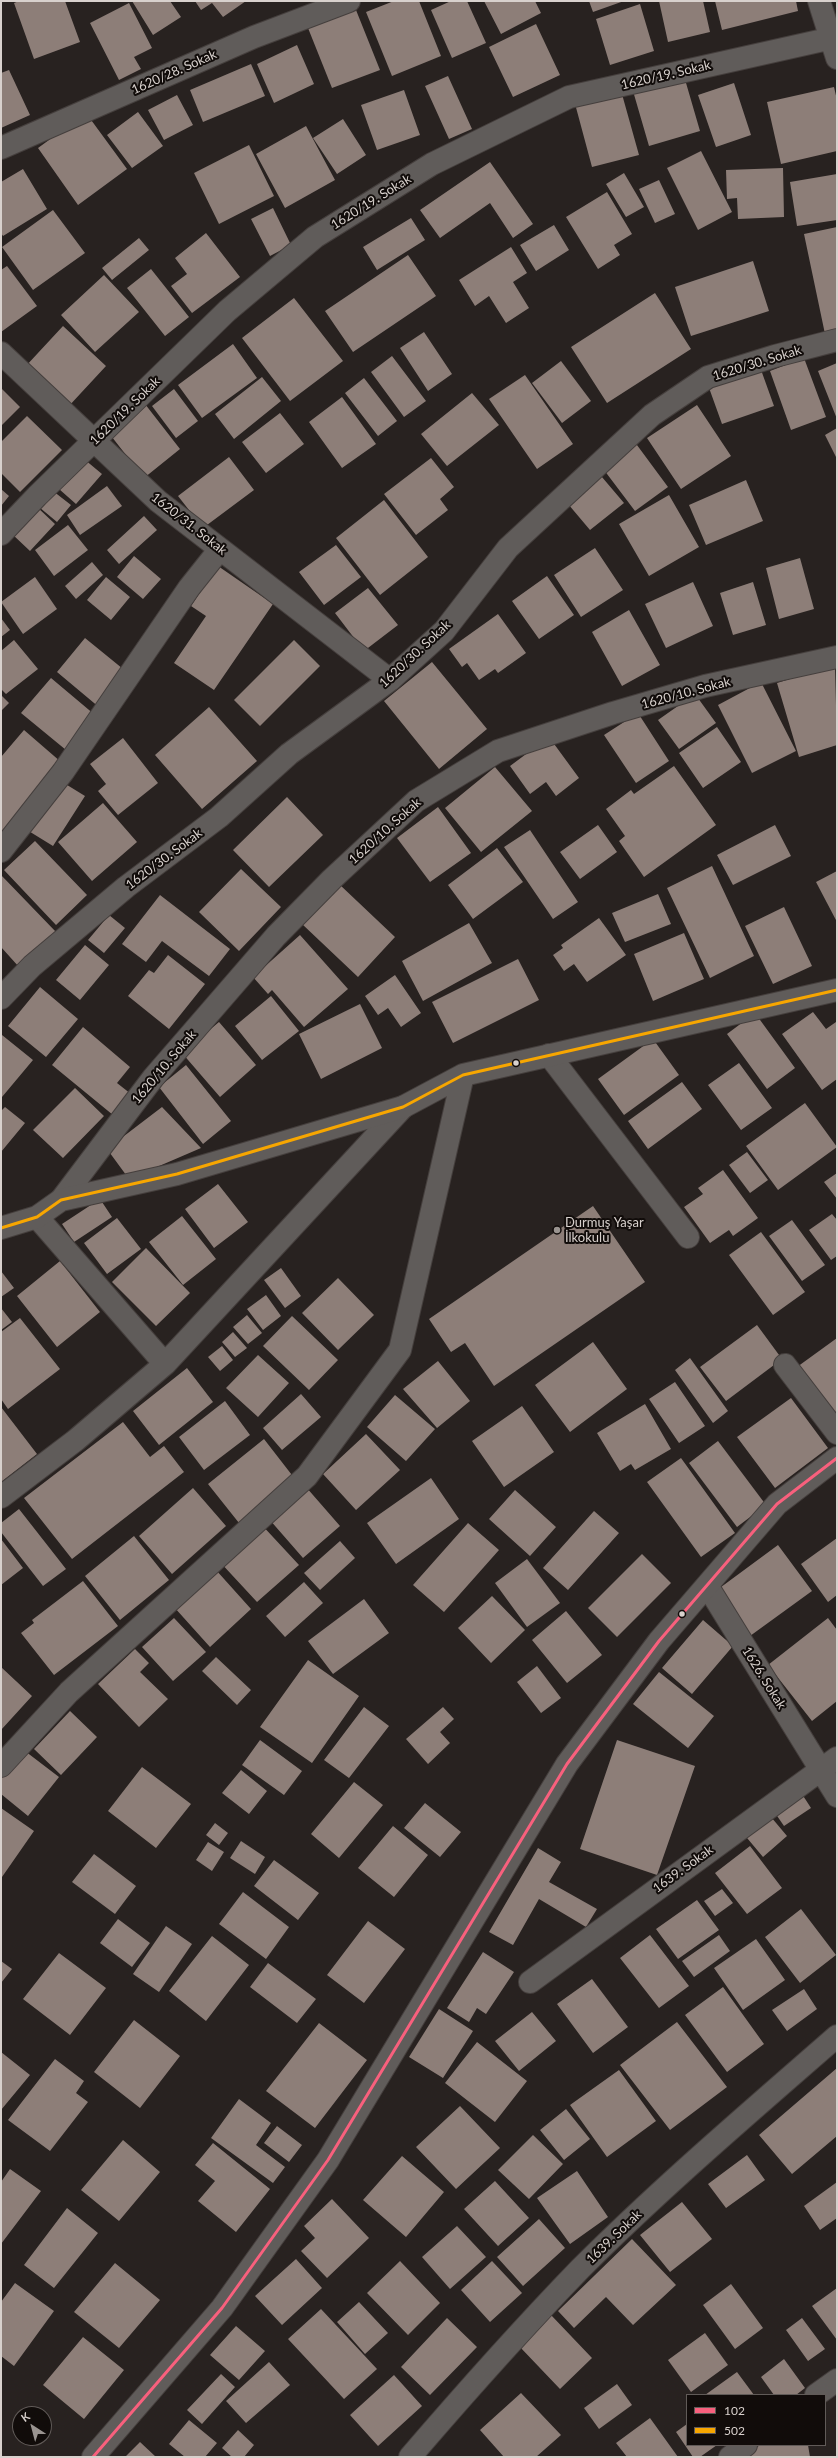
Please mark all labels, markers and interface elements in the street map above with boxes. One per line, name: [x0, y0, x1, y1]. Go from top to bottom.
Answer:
street label: 1620/28. Sokak: [129, 46, 219, 98]
street label: 1620/19. Sokak: [620, 57, 712, 93]
street label: 1620/19. Sokak: [328, 171, 414, 233]
street label: 1620/30. Sokak: [711, 342, 803, 384]
street label: 1620/19. Sokak: [87, 374, 163, 448]
street label: 1620/31. Sokak: [148, 490, 230, 558]
street label: 1620/30. Sokak: [376, 617, 454, 691]
street label: 1620/10. Sokak: [640, 674, 732, 712]
street label: 1620/10. Sokak: [346, 795, 424, 867]
street label: 1620/30. Sokak: [123, 825, 205, 893]
street label: 1620/10. Sokak: [129, 1027, 199, 1107]
unlabelled marker: [511, 1058, 521, 1068]
place label: Durmuş Yaşar İlkokulu: [565, 1215, 644, 1246]
marker: Durmuş Yaşar İlkokulu: [552, 1225, 562, 1235]
unlabelled marker: [677, 1609, 687, 1619]
street label: 1626. Sokak: [739, 1644, 789, 1712]
street label: 1639. Sokak: [650, 1842, 716, 1896]
street label: 1639. Sokak: [583, 2207, 645, 2267]
legend: [686, 2394, 826, 2446]
text: 102: [724, 2403, 745, 2418]
north arrow: [12, 2406, 52, 2446]
text: K: [18, 2409, 32, 2424]
text: 502: [724, 2423, 745, 2438]

